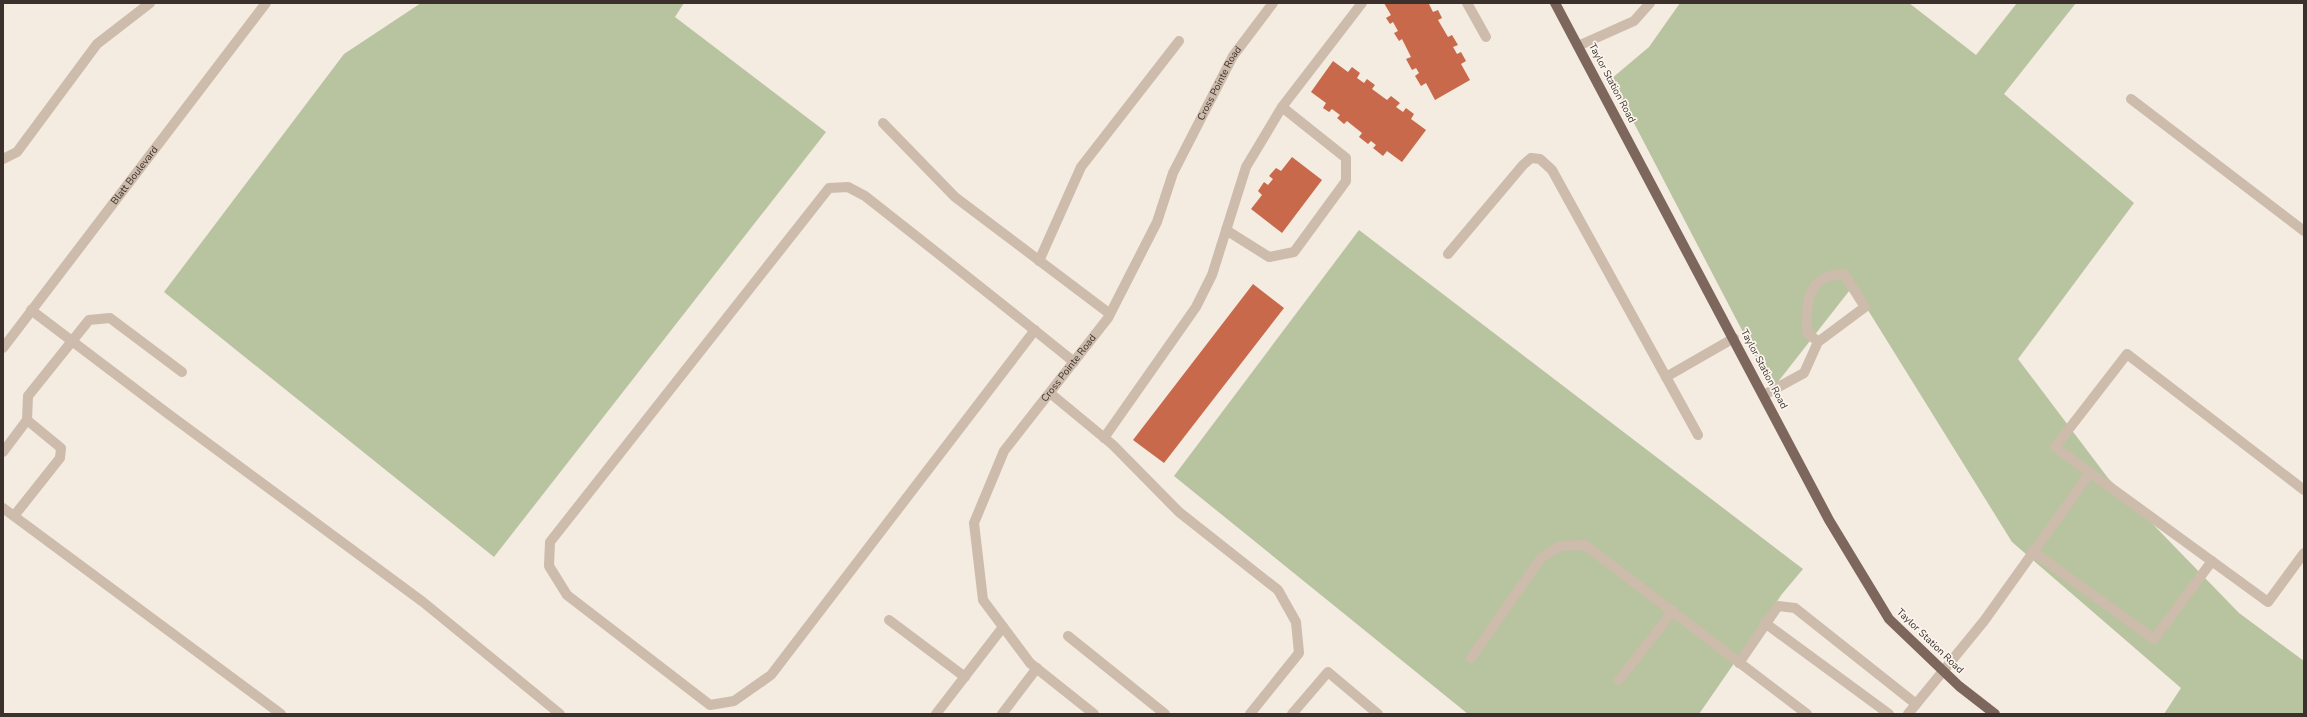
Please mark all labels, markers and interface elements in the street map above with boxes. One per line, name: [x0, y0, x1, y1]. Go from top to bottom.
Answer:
street label: Taylor Station Road: [1585, 41, 1639, 125]
street label: Cross Pointe Road: [1194, 43, 1245, 123]
street label: Blatt Boulevard: [108, 143, 162, 208]
street label: Taylor Station Road: [1737, 327, 1791, 411]
street label: Cross Pointe Road: [1038, 331, 1100, 405]
street label: Taylor Station Road: [1893, 605, 1967, 677]

